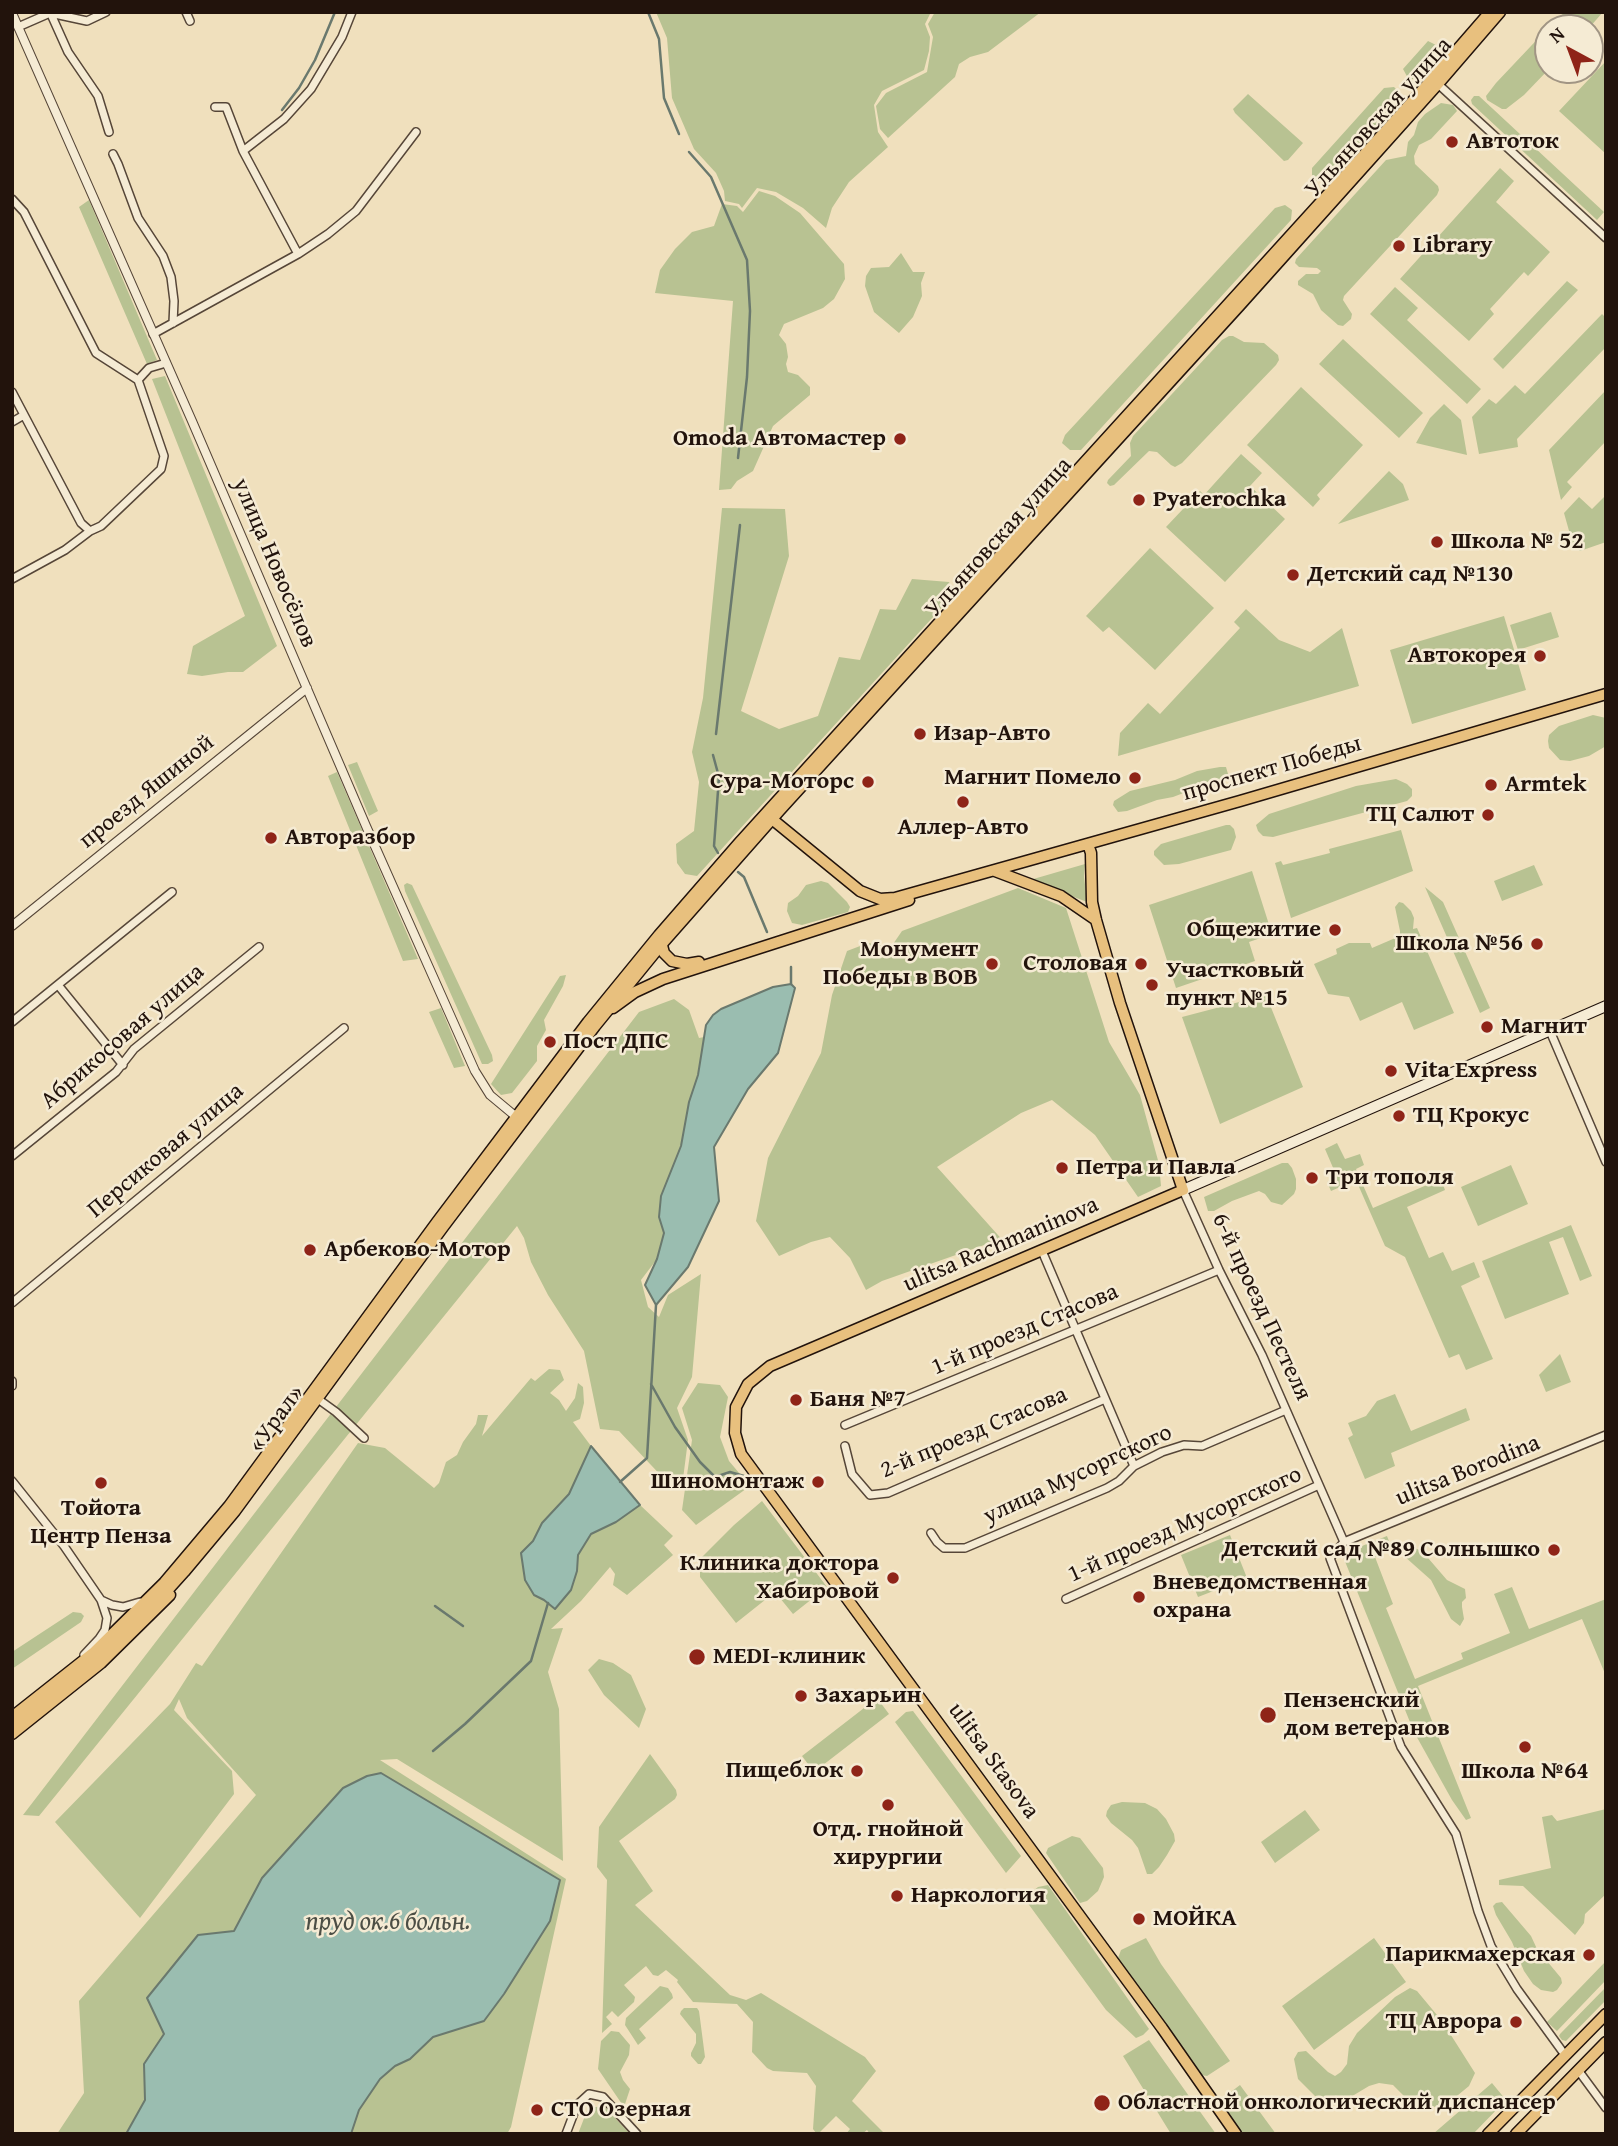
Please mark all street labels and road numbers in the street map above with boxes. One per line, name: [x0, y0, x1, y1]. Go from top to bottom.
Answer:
street label: Ульяновская улица: [1299, 32, 1459, 204]
street label: Ульяновская улица: [919, 452, 1079, 624]
street label: улица Новосёлов: [225, 474, 323, 652]
street label: проезд Яшиной: [74, 729, 220, 855]
street label: проспект Победы: [1179, 730, 1365, 808]
street label: Абрикосовая улица: [35, 958, 211, 1116]
street label: Персиковая улица: [82, 1077, 250, 1225]
street label: ulitsa Rachmaninova: [899, 1191, 1103, 1299]
street label: 6-й проезд Пестеля: [1205, 1209, 1317, 1405]
street label: 1-й проезд Стасова: [927, 1278, 1123, 1382]
street label: «Урал»: [243, 1380, 311, 1458]
street label: 2-й проезд Стасова: [876, 1381, 1072, 1485]
street label: улица Мусоргского: [979, 1419, 1177, 1531]
street label: ulitsa Borodina: [1392, 1429, 1544, 1513]
street label: 1-й проезд Мусоргского: [1064, 1460, 1306, 1590]
street label: ulitsa Stasova: [941, 1697, 1045, 1825]

